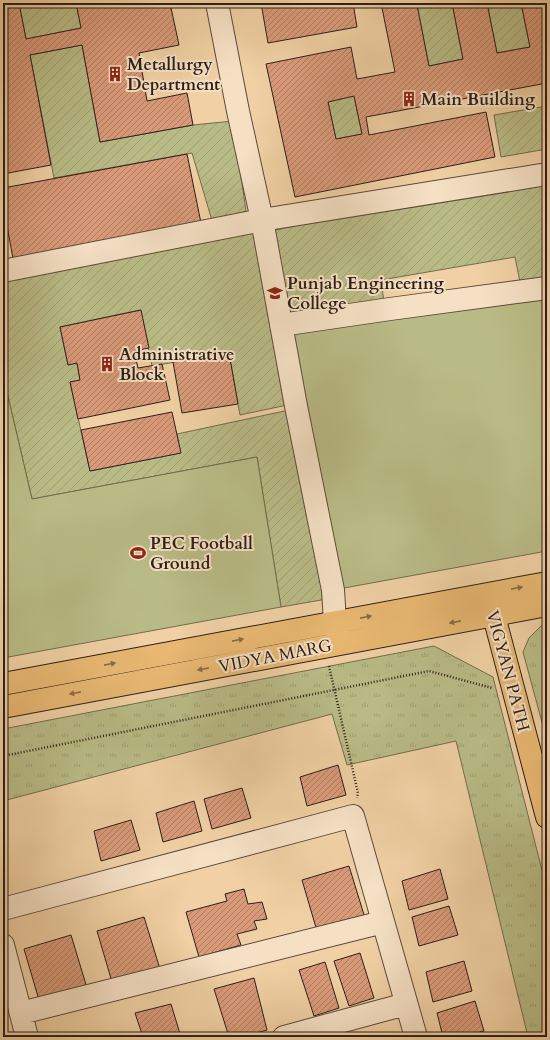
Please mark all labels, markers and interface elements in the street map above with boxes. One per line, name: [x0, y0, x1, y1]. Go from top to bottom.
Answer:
place label: Metallurgy Department: [127, 53, 220, 96]
building icon: Metallurgy Department: [106, 65, 124, 83]
place label: Main Building: [421, 88, 536, 111]
building icon: Main Building: [400, 90, 418, 108]
place label: Punjab Engineering College: [287, 272, 445, 315]
school or university icon: Punjab Engineering College: [266, 284, 284, 302]
place label: Administrative Block: [119, 343, 235, 386]
building icon: Administrative Block: [98, 355, 116, 373]
place label: PEC Football Ground: [150, 532, 253, 575]
sports icon: PEC Football Ground: [129, 544, 147, 562]
one-way arrow: [511, 585, 523, 591]
street label: VIGYAN PATH: [481, 608, 535, 734]
one-way arrow: [360, 613, 372, 619]
one-way arrow: [449, 619, 461, 625]
street label: VIDYA MARG: [216, 634, 334, 678]
one-way arrow: [232, 637, 244, 643]
one-way arrow: [104, 661, 116, 667]
one-way arrow: [197, 667, 209, 673]
one-way arrow: [69, 690, 81, 696]

